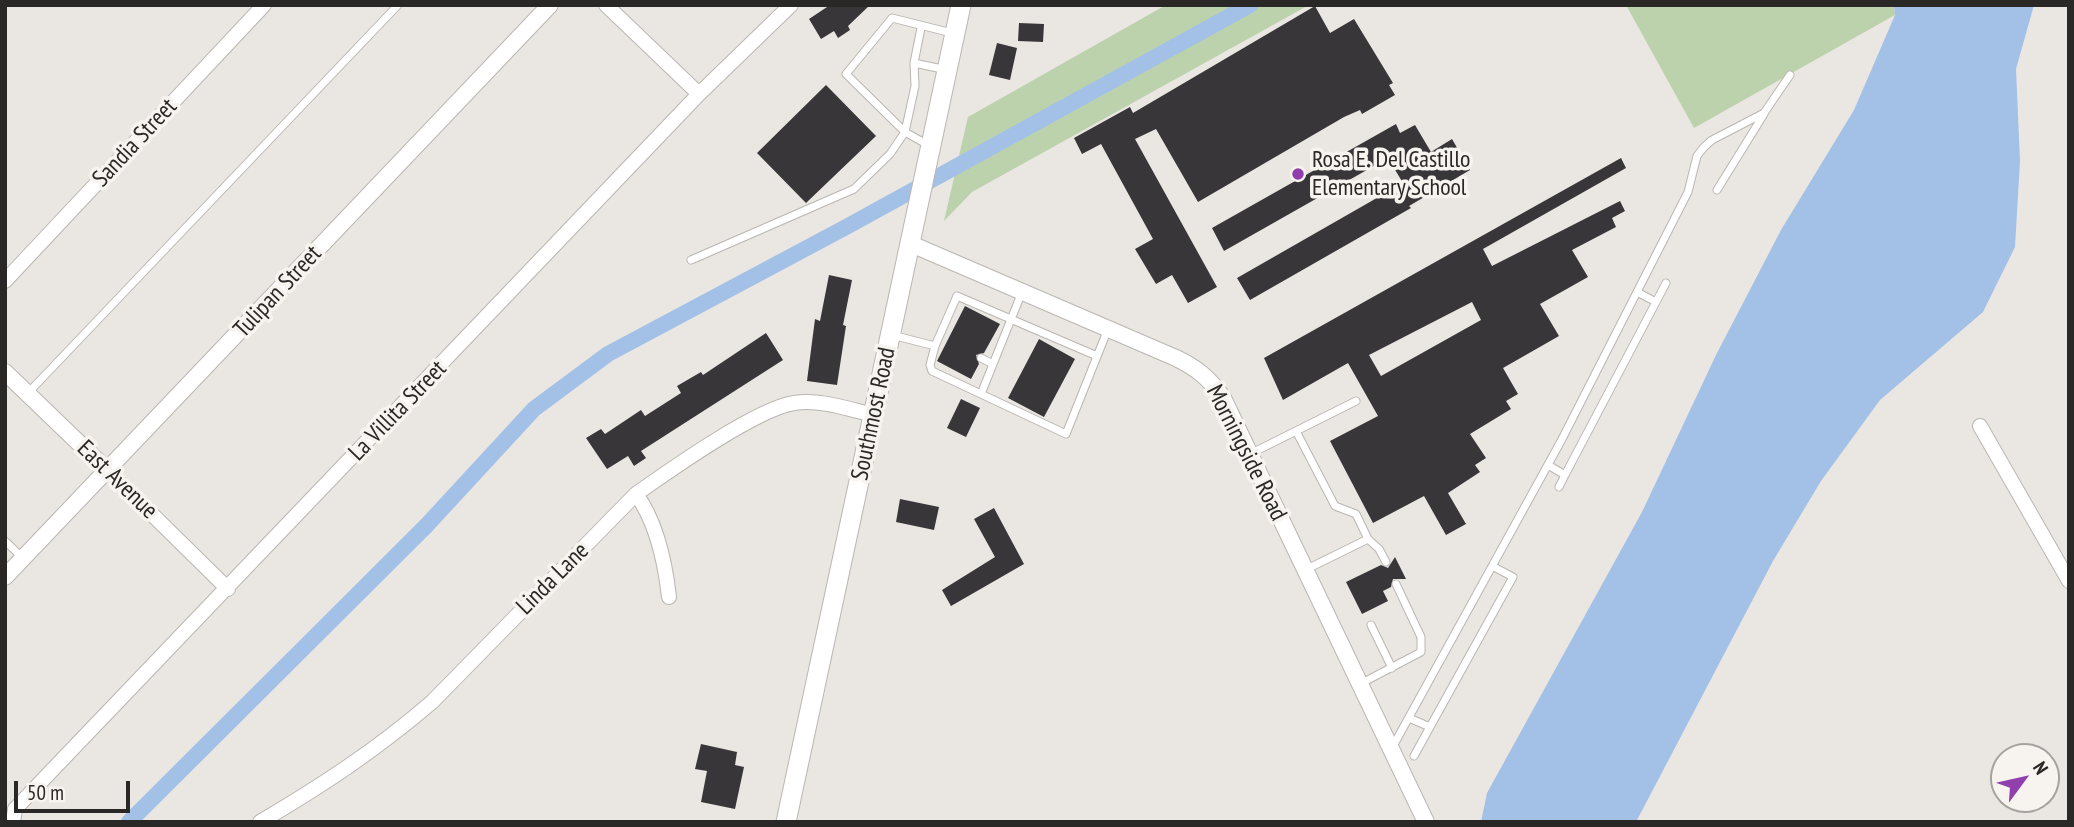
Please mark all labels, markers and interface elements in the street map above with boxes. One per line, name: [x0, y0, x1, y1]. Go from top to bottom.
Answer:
street label: Sandia Street: [87, 93, 183, 193]
place label: Rosa E. Del Castillo Elementary School: [1312, 146, 1470, 202]
marker: Rosa E. Del Castillo Elementary School: [1290, 166, 1306, 182]
street label: Tulipan Street: [228, 240, 328, 344]
street label: Southmost Road: [846, 345, 902, 483]
street label: La Villita Street: [343, 355, 453, 467]
street label: Morningside Road: [1199, 380, 1293, 526]
street label: East Avenue: [71, 435, 163, 525]
street label: Linda Lane: [511, 537, 595, 621]
north arrow: [1990, 743, 2060, 813]
text: N: [2028, 757, 2054, 778]
scale bar: [18, 768, 133, 812]
text: 50 m: [27, 779, 64, 806]

